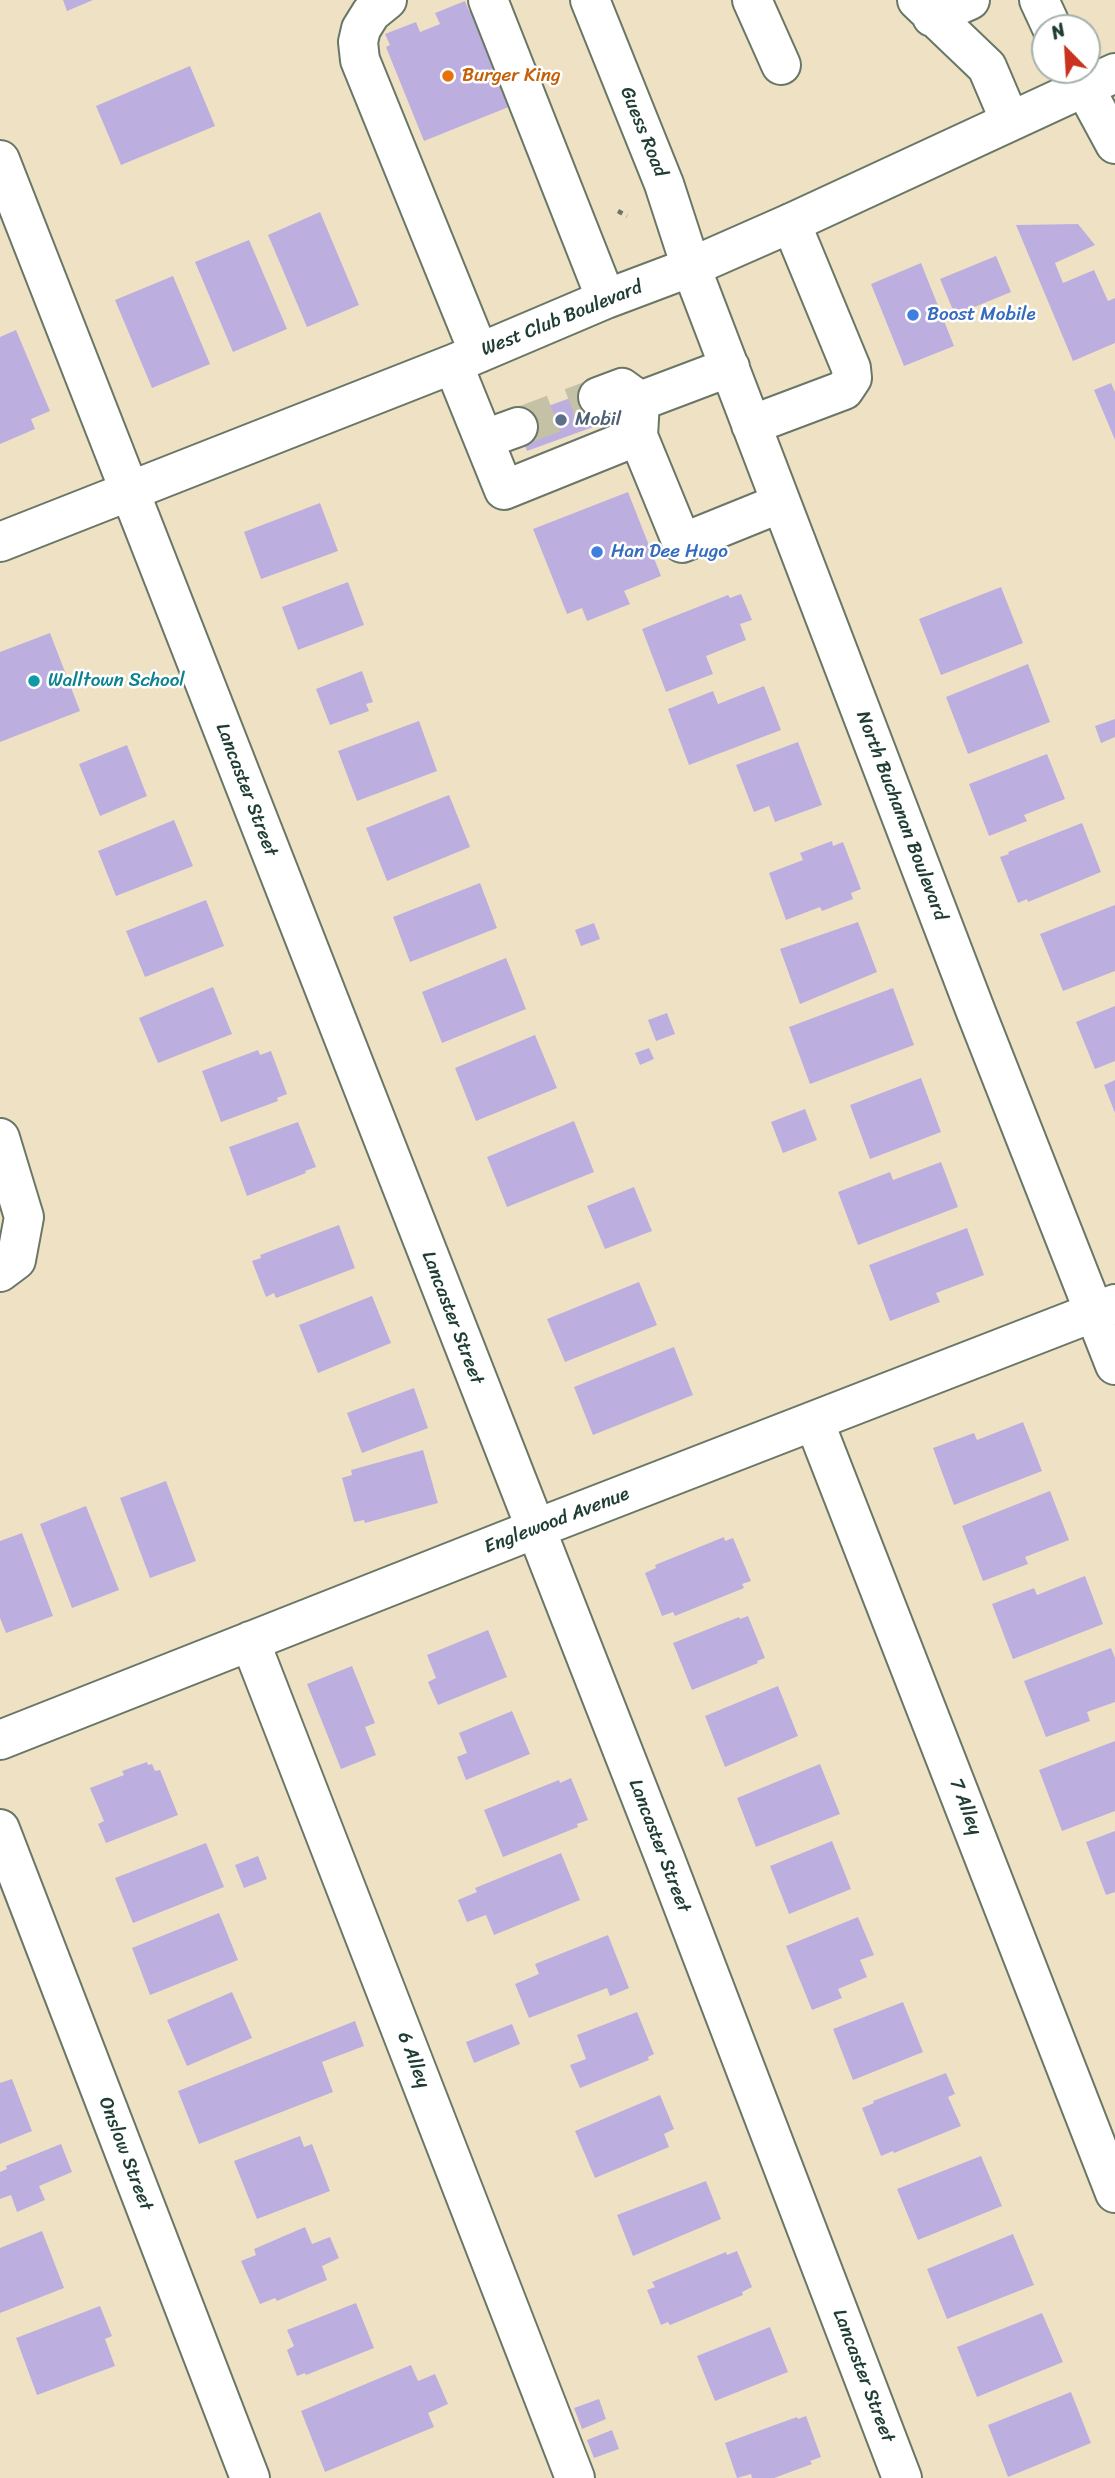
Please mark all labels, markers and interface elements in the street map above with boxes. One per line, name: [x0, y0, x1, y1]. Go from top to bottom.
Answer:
text: N: [1045, 13, 1071, 49]
north arrow: [1031, 14, 1101, 84]
place label: Burger King: [462, 65, 561, 87]
marker: Burger King: [440, 68, 456, 84]
street label: Guess Road: [615, 84, 671, 180]
street label: West Club Boulevard: [478, 276, 646, 362]
place label: Boost Mobile: [927, 304, 1036, 326]
marker: Boost Mobile: [905, 307, 921, 323]
place label: Mobil: [575, 409, 621, 431]
marker: Mobil: [553, 412, 569, 428]
place label: Han Dee Hugo: [611, 541, 728, 563]
marker: Han Dee Hugo: [589, 544, 605, 560]
place label: Walltown School: [48, 670, 185, 692]
marker: Walltown School: [26, 673, 42, 689]
street label: North Buchanan Boulevard: [850, 708, 952, 924]
street label: Lancaster Street: [210, 720, 282, 860]
street label: Lancaster Street: [416, 1248, 488, 1388]
street label: Englewood Avenue: [481, 1483, 633, 1559]
street label: Lancaster Street: [623, 1776, 695, 1916]
street label: 7 Alley: [944, 1776, 986, 1838]
street label: 6 Alley: [392, 2029, 434, 2091]
street label: Onslow Street: [93, 2094, 157, 2214]
street label: Lancaster Street: [827, 2306, 899, 2446]

